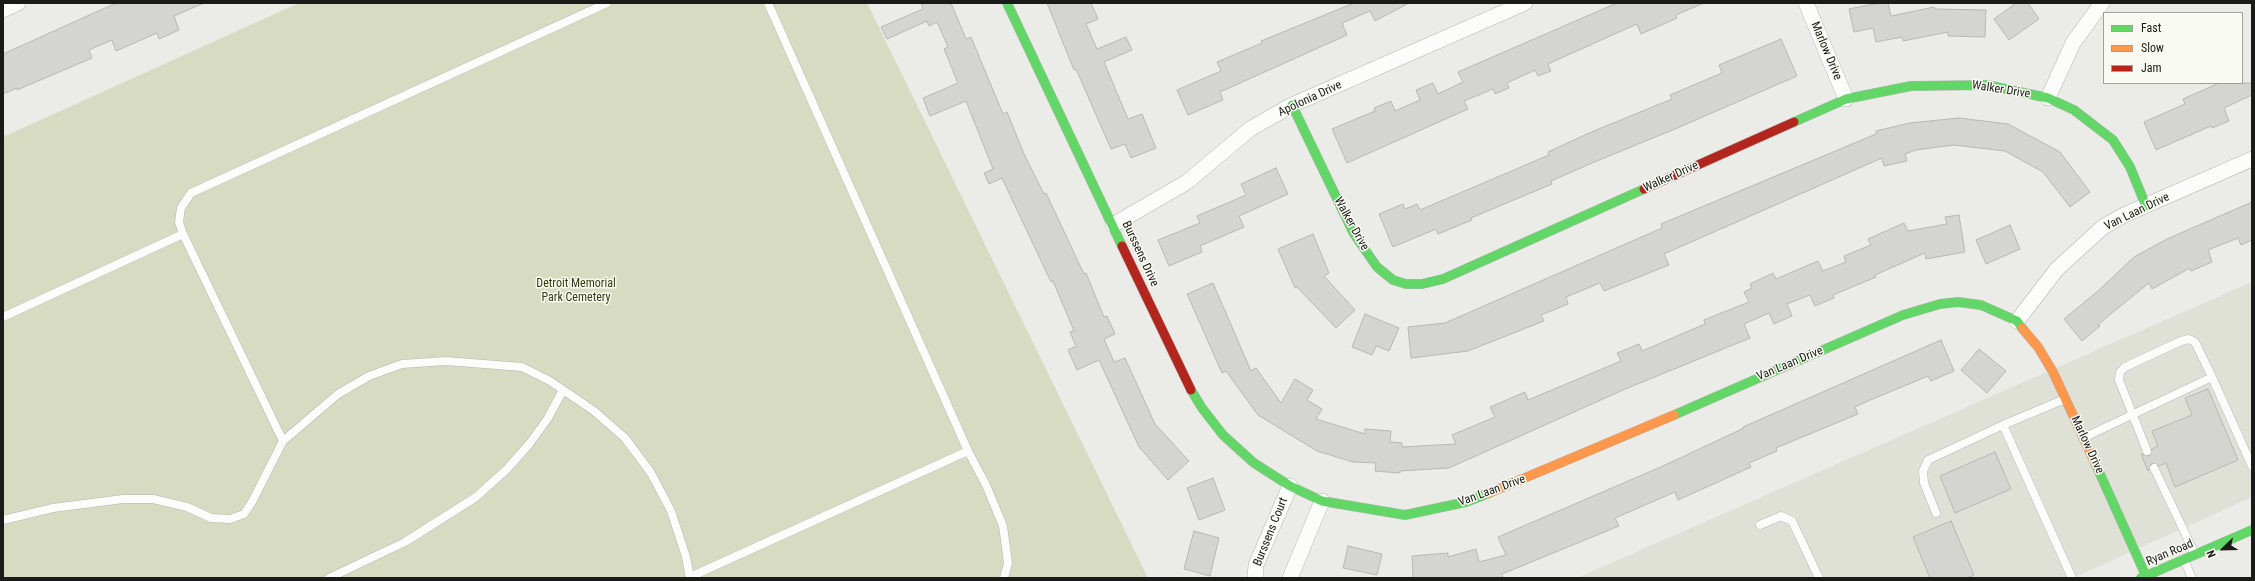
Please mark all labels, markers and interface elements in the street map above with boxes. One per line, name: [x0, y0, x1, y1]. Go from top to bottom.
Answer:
legend: [2103, 12, 2243, 84]
street label: Marlow Drive: [1807, 20, 1845, 82]
text: Fast: [2141, 21, 2161, 35]
text: Slow: [2141, 41, 2164, 55]
text: Jam: [2141, 61, 2162, 75]
street label: Apolonia Drive: [1276, 78, 1344, 120]
street label: Walker Drive: [1971, 78, 2031, 102]
street label: Walker Drive: [1641, 158, 1701, 196]
street label: Van Laan Drive: [2102, 190, 2172, 234]
street label: Walker Drive: [1330, 195, 1372, 253]
street label: Burssens Drive: [1119, 219, 1161, 289]
park label: Detroit Memorial Park Cemetery: [536, 277, 616, 305]
street label: Van Laan Drive: [1755, 344, 1825, 384]
street label: Marlow Drive: [2067, 414, 2107, 476]
street label: Van Laan Drive: [1456, 472, 1528, 510]
street label: Burssens Court: [1251, 496, 1291, 568]
north arrow: [2203, 529, 2243, 569]
street label: Ryan Road: [2144, 537, 2196, 569]
text: N: [2204, 548, 2219, 560]

